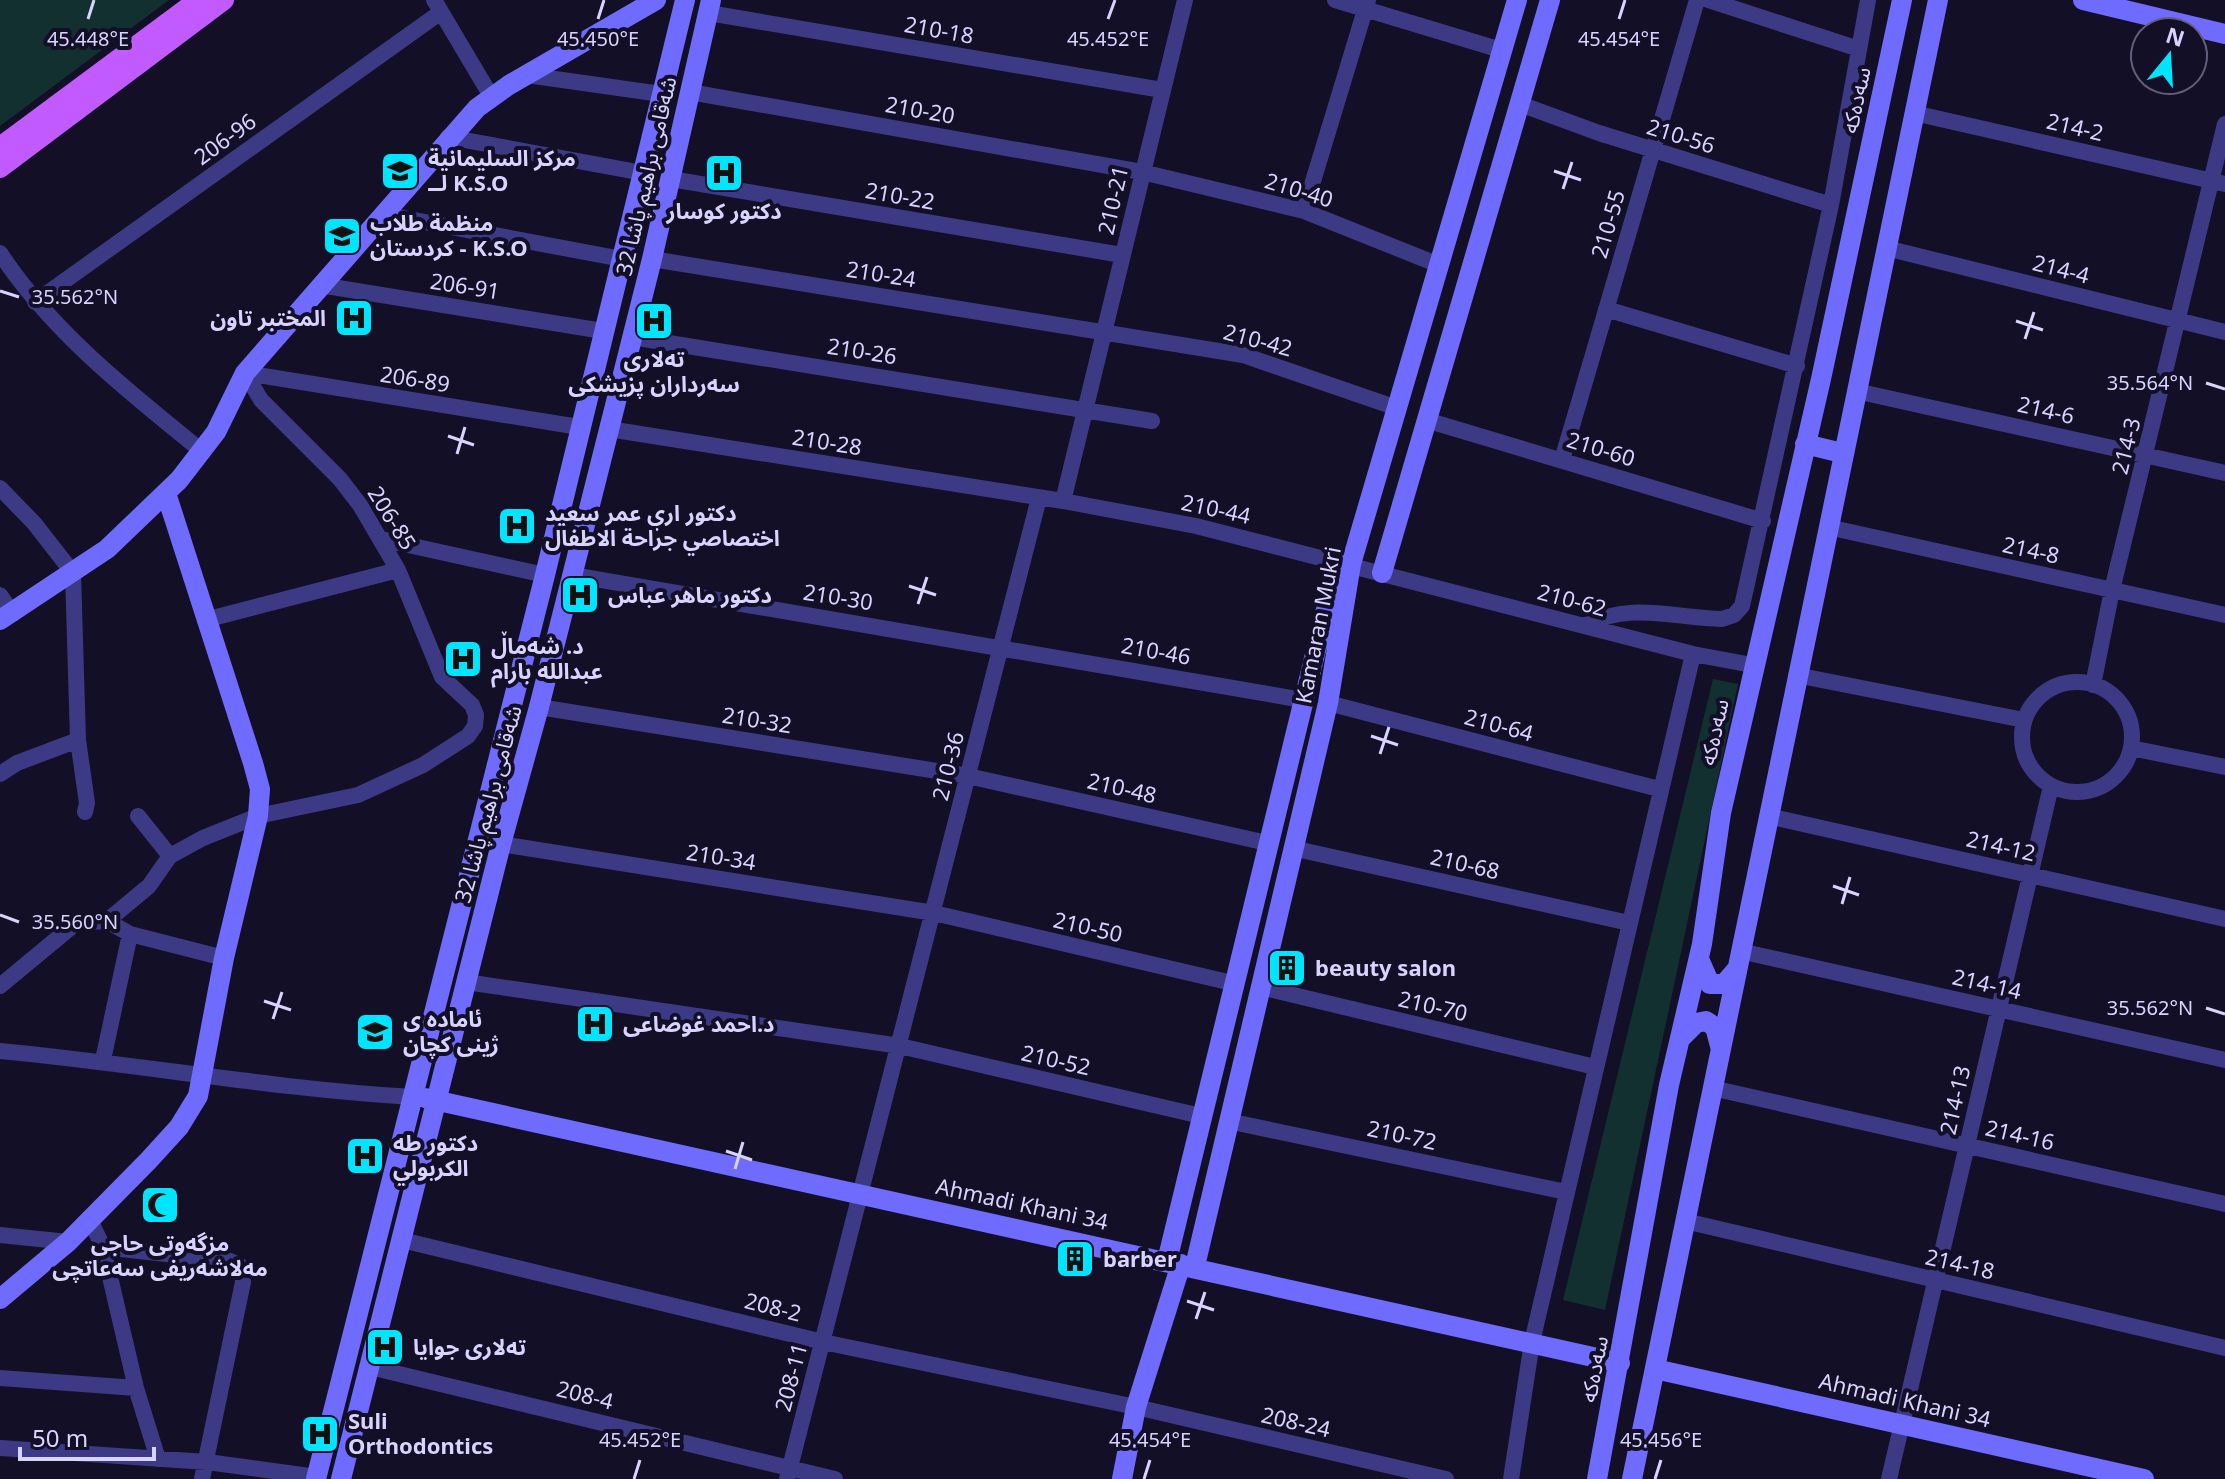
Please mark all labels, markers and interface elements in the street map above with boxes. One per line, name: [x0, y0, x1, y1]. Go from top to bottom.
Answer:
street label: 210-18: [902, 8, 976, 50]
north arrow: [2129, 16, 2209, 96]
text: N: [2162, 19, 2189, 53]
text: 45.448°E: [47, 25, 129, 52]
text: 45.450°E: [557, 25, 639, 52]
text: 45.452°E: [1067, 25, 1149, 52]
text: 45.454°E: [1578, 25, 1660, 52]
street label: سەدەکە: [1833, 64, 1877, 136]
street label: شەقامی براهیم پاشا 32: [608, 73, 685, 279]
street label: 210-20: [883, 88, 957, 130]
street label: 206-96: [187, 105, 262, 171]
street label: 214-2: [2044, 105, 2107, 147]
street label: 210-56: [1643, 110, 1719, 160]
place label: مرکز السلیمانیة لــ K.S.O: [428, 142, 576, 197]
school or university icon: مرکز السلیمانیة لــ K.S.O: [379, 150, 421, 192]
hospital icon: دكتور كوسار: [703, 152, 745, 194]
street label: 210-21: [1090, 162, 1135, 237]
street label: 210-40: [1261, 164, 1337, 214]
street label: 210-22: [863, 174, 937, 216]
street label: 210-55: [1583, 186, 1631, 262]
place label: دكتور كوسار: [665, 195, 782, 225]
place label: منظمة طلاب كردستان - K.S.O: [370, 207, 528, 262]
school or university icon: منظمة طلاب كردستان - K.S.O: [321, 215, 363, 257]
street label: 214-4: [2030, 247, 2093, 290]
street label: 210-24: [844, 253, 918, 293]
street label: 206-91: [428, 265, 502, 305]
text: 35.562°N: [32, 283, 118, 310]
hospital icon: المختبر تاون: [333, 297, 375, 339]
hospital icon: تەلاری سەرداران پزیشکی: [633, 300, 675, 342]
place label: المختبر تاون: [210, 302, 326, 332]
street label: 210-42: [1221, 315, 1296, 363]
street label: 210-26: [825, 330, 899, 370]
place label: تەلاری سەرداران پزیشکی: [568, 343, 740, 399]
street label: 206-89: [378, 358, 452, 398]
text: 35.564°N: [2107, 369, 2193, 396]
street label: 214-6: [2015, 388, 2078, 430]
street label: 214-3: [2104, 414, 2147, 477]
street label: 210-28: [790, 421, 864, 461]
street label: 210-60: [1563, 423, 1639, 473]
street label: 206-85: [362, 480, 424, 555]
street label: 210-44: [1179, 486, 1254, 530]
place label: دكتور اري عمر سعيد اختصاصي جراحة الاطفال: [545, 497, 780, 556]
hospital icon: دكتور اري عمر سعيد اختصاصي جراحة الاطفال: [496, 505, 538, 547]
street label: 214-8: [2000, 528, 2062, 570]
street label: Kamaran Mukri: [1287, 544, 1347, 706]
hospital icon: دكتور ماهر عباس: [559, 574, 601, 616]
street label: 210-62: [1535, 575, 1610, 623]
street label: 210-30: [801, 576, 875, 616]
place label: دكتور ماهر عباس: [608, 579, 772, 609]
street label: 210-46: [1119, 629, 1193, 671]
place label: د. شەماڵ عبداللە بارام: [491, 630, 603, 688]
hospital icon: د. شەماڵ عبداللە بارام: [442, 638, 484, 680]
street label: سەدەکە: [1691, 696, 1735, 768]
street label: 210-32: [720, 699, 794, 739]
street label: 210-64: [1462, 700, 1537, 748]
street label: شەقامی براهیم پاشا 32: [446, 702, 531, 907]
street label: 210-36: [924, 728, 970, 803]
street label: 210-48: [1085, 765, 1160, 810]
street label: 214-12: [1964, 823, 2039, 868]
street label: 210-34: [684, 836, 758, 876]
street label: 210-68: [1428, 841, 1503, 886]
street label: 210-50: [1051, 904, 1126, 949]
text: 35.560°N: [32, 908, 118, 935]
building icon: beauty salon: [1266, 947, 1308, 989]
place label: beauty salon: [1315, 952, 1456, 982]
street label: 214-14: [1950, 961, 2025, 1006]
street label: 210-70: [1396, 983, 1471, 1028]
text: 35.562°N: [2107, 994, 2193, 1021]
place label: ئاماده ى ژينى كچان: [403, 1003, 499, 1059]
hospital icon: د.احمد غوضاعی: [574, 1003, 616, 1045]
place label: د.احمد غوضاعی: [623, 1008, 774, 1038]
school or university icon: ئاماده ى ژينى كچان: [354, 1011, 396, 1053]
street label: 210-52: [1019, 1037, 1094, 1082]
street label: 214-13: [1932, 1062, 1977, 1137]
street label: 210-72: [1365, 1112, 1440, 1156]
street label: 214-16: [1983, 1112, 2058, 1157]
place label: دكتور طه الكربولي: [393, 1127, 478, 1186]
hospital icon: دكتور طه الكربولي: [344, 1135, 386, 1177]
street label: Ahmadi Khani 34: [933, 1170, 1111, 1236]
mosque icon: مزگەوتی حاجی مەلاشەریفی سەعاتچی: [139, 1184, 181, 1226]
place label: مزگەوتی حاجی مەلاشەریفی سەعاتچی: [52, 1227, 268, 1283]
building icon: barber: [1054, 1238, 1096, 1280]
street label: 214-18: [1923, 1241, 1998, 1286]
place label: barber: [1103, 1243, 1177, 1273]
street label: 208-2: [742, 1285, 805, 1328]
hospital icon: تەلاری جوایا: [364, 1326, 406, 1368]
place label: تەلاری جوایا: [413, 1331, 526, 1361]
street label: سەدەکە: [1572, 1333, 1614, 1405]
street label: 208-11: [766, 1339, 814, 1414]
street label: Ahmadi Khani 34: [1816, 1365, 1994, 1433]
street label: 208-4: [554, 1373, 617, 1416]
street label: 208-24: [1259, 1399, 1334, 1444]
place label: Suli Orthodontics: [348, 1405, 493, 1460]
scale bar: [20, 1411, 154, 1461]
hospital icon: Suli Orthodontics: [299, 1413, 341, 1455]
text: 50 m: [32, 1421, 88, 1454]
text: 45.452°E: [599, 1426, 681, 1453]
text: 45.454°E: [1109, 1426, 1191, 1453]
text: 45.456°E: [1620, 1426, 1702, 1453]

